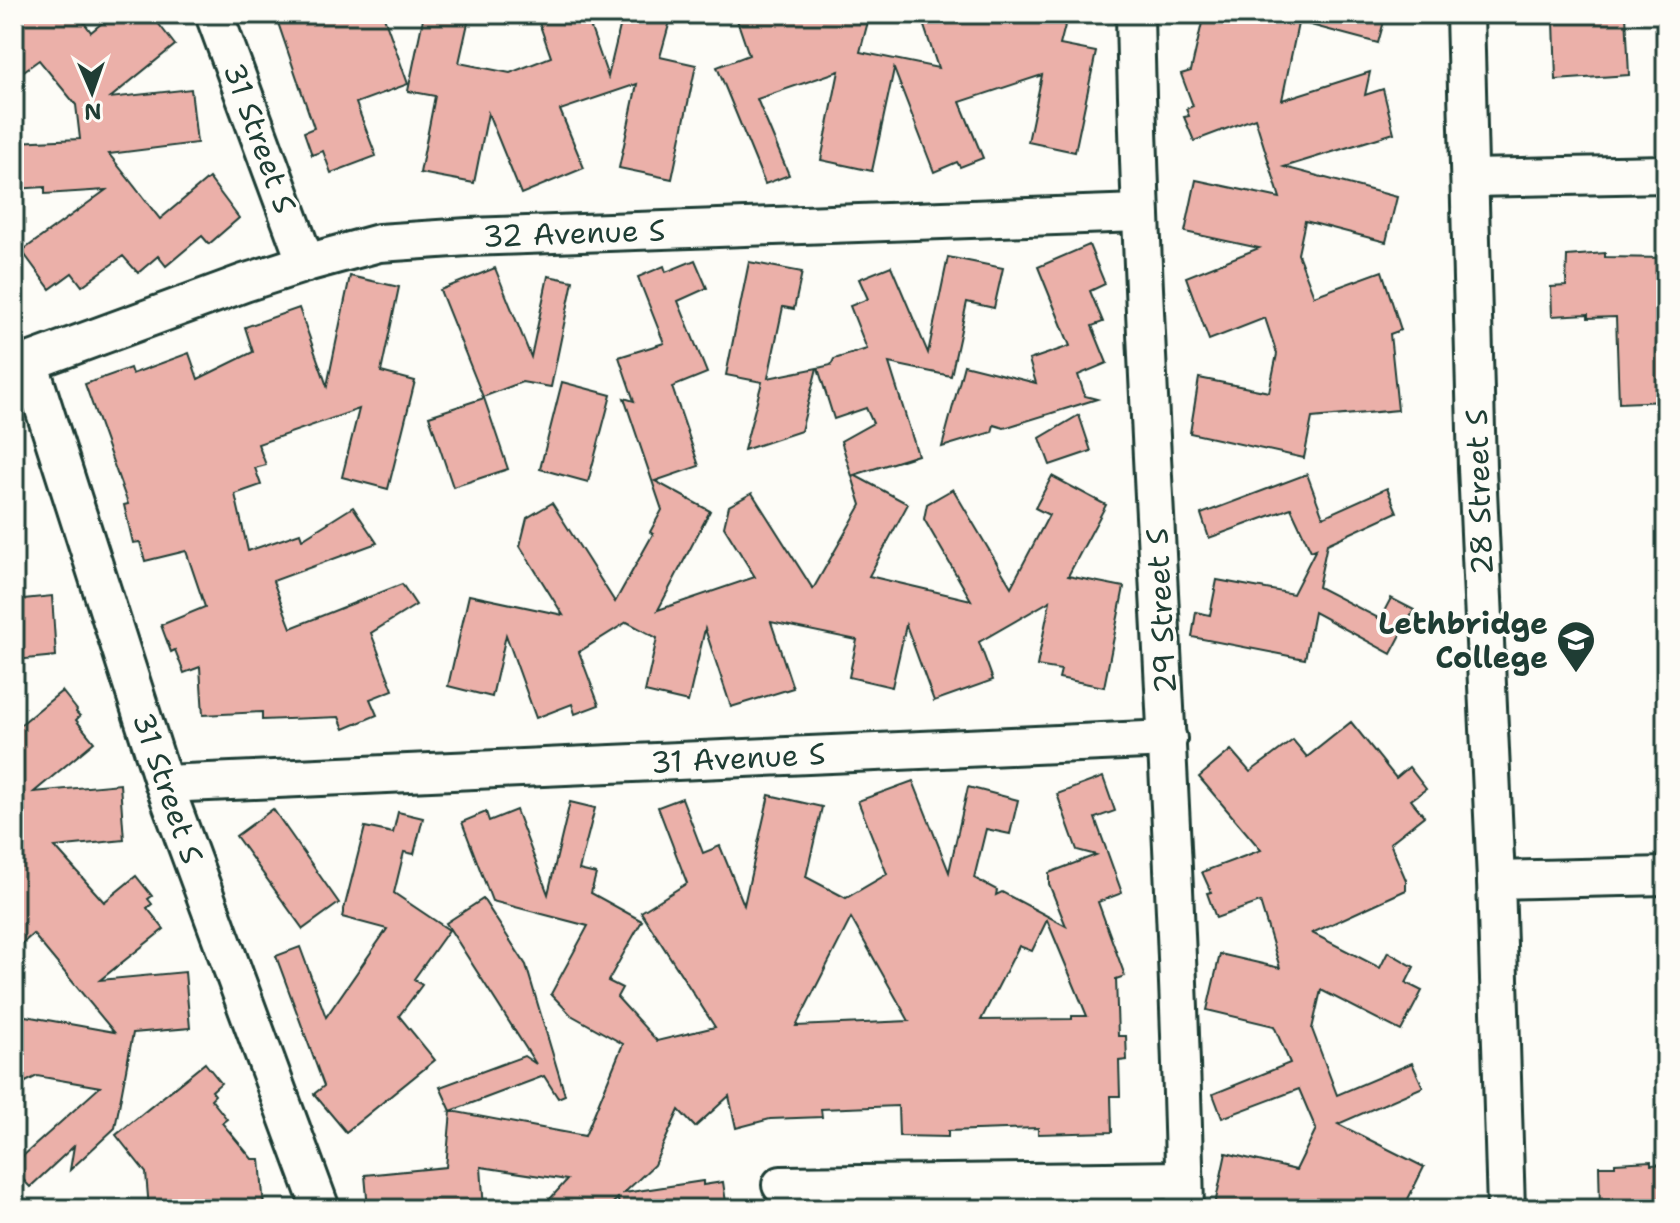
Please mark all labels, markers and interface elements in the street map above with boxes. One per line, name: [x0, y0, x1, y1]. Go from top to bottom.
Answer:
north arrow: [52, 52, 132, 132]
street label: 31 Street S: [214, 57, 306, 219]
text: N: [83, 97, 102, 126]
street label: 32 Avenue S: [482, 209, 666, 257]
street label: 28 Street S: [1456, 408, 1502, 576]
street label: 29 Street S: [1136, 527, 1186, 695]
place label: Lethbridge College: [1378, 603, 1548, 678]
school or university icon: Lethbridge College: [1555, 619, 1597, 674]
street label: 31 Street S: [123, 707, 213, 869]
street label: 31 Avenue S: [650, 733, 826, 783]

